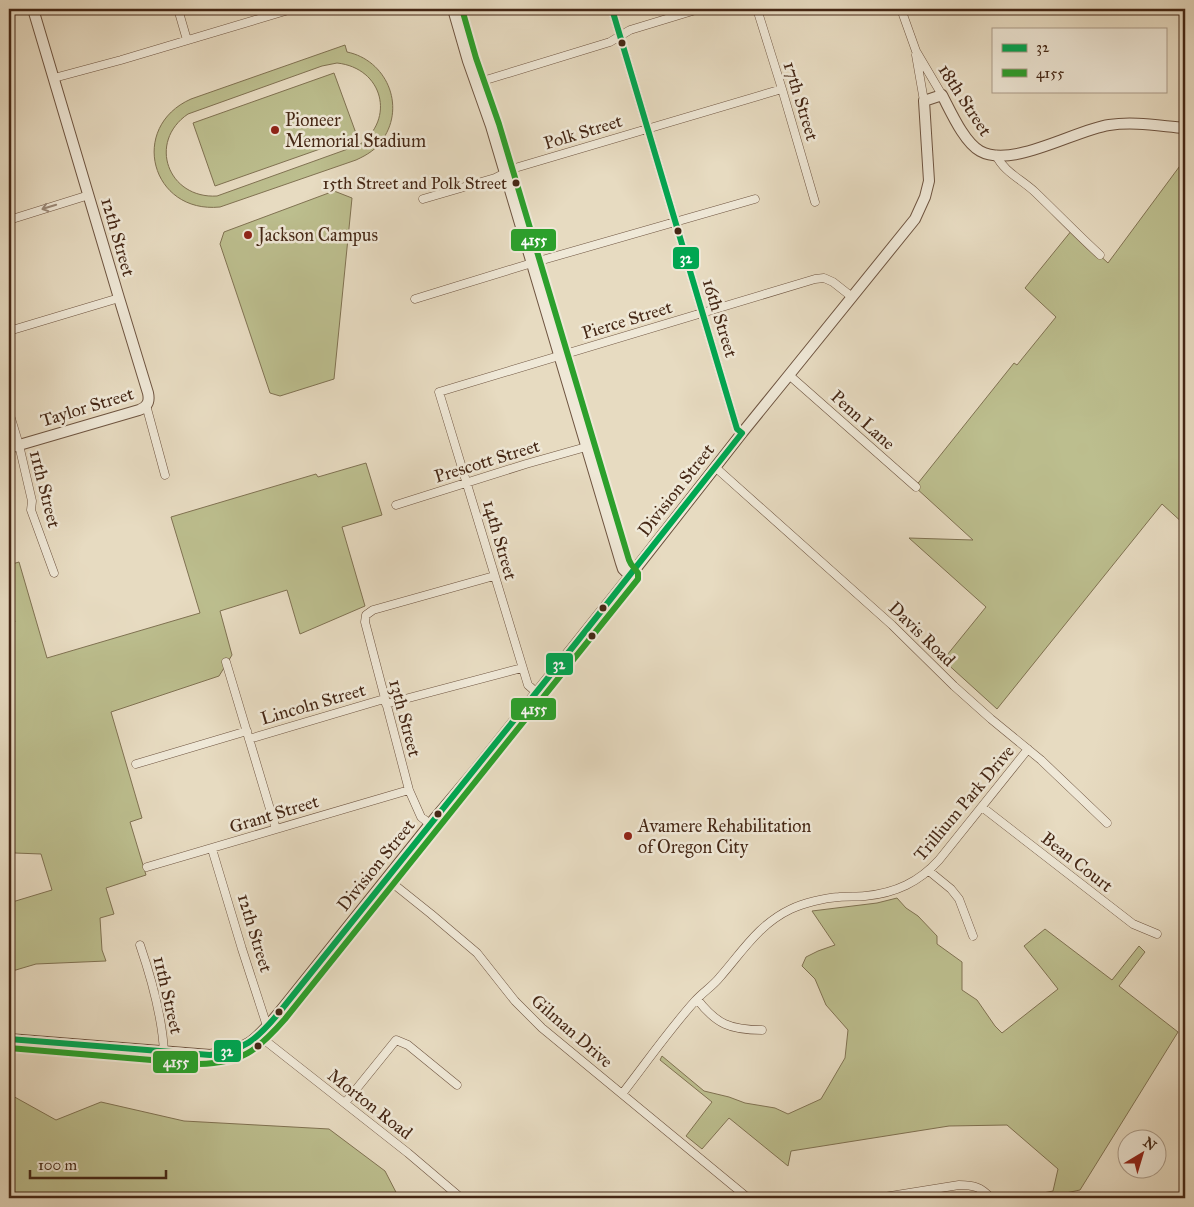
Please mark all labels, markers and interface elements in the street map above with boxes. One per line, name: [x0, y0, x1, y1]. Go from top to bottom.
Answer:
legend: [992, 28, 1166, 92]
unlabelled marker: [617, 38, 627, 48]
text: 32: [1036, 38, 1050, 56]
street label: 17th Street: [779, 59, 824, 144]
street label: 18th Street: [934, 60, 997, 141]
text: 4155: [1036, 64, 1064, 82]
place label: Pioneer Memorial Stadium: [285, 109, 426, 152]
street label: Polk Street: [541, 109, 625, 154]
marker: Pioneer Memorial Stadium: [269, 124, 281, 136]
place label: 15th Street and Polk Street: [323, 173, 507, 194]
marker: 15th Street and Polk Street: [511, 178, 521, 188]
street label: 12th Street: [96, 195, 140, 280]
one-way arrow: [41, 203, 57, 213]
place label: Jackson Campus: [256, 224, 378, 247]
unlabelled marker: [673, 226, 683, 236]
line badge: 4155: [510, 228, 557, 252]
marker: Jackson Campus: [242, 229, 254, 241]
text: 4155: [521, 232, 548, 250]
line badge: 32: [672, 246, 700, 270]
text: 32: [680, 250, 693, 268]
street label: 16th Street: [698, 276, 743, 361]
street label: Pierce Street: [579, 296, 675, 344]
street label: Taylor Street: [38, 382, 137, 432]
street label: Penn Lane: [826, 385, 900, 455]
street label: Prescott Street: [432, 434, 543, 487]
street label: Division Street: [633, 439, 719, 541]
street label: 11th Street: [25, 448, 65, 531]
street label: 14th Street: [478, 498, 522, 583]
street label: Davis Road: [884, 597, 960, 671]
unlabelled marker: [598, 603, 608, 613]
unlabelled marker: [587, 631, 597, 641]
line badge: 32: [545, 652, 574, 676]
text: 32: [553, 656, 566, 674]
street label: 13th Street: [384, 677, 426, 760]
street label: Lincoln Street: [258, 678, 368, 729]
line badge: 4155: [510, 697, 557, 721]
text: 4155: [521, 701, 548, 719]
street label: Trillium Park Drive: [909, 740, 1019, 866]
street label: Grant Street: [227, 790, 322, 838]
unlabelled marker: [433, 809, 443, 819]
street label: Division Street: [332, 814, 420, 915]
place label: Avamere Rehabilitation of Oregon City: [637, 815, 812, 859]
street label: Bean Court: [1037, 827, 1118, 897]
marker: Avamere Rehabilitation of Oregon City: [622, 830, 634, 842]
street label: 12th Street: [233, 891, 278, 976]
street label: 11th Street: [148, 954, 188, 1037]
street label: Gilman Drive: [527, 990, 617, 1072]
unlabelled marker: [274, 1007, 284, 1017]
line badge: 32: [213, 1039, 242, 1063]
unlabelled marker: [253, 1041, 263, 1051]
text: 32: [221, 1043, 234, 1061]
line badge: 4155: [152, 1050, 199, 1074]
text: 4155: [163, 1054, 190, 1072]
street label: Morton Road: [323, 1064, 417, 1144]
north arrow: [1116, 1130, 1166, 1180]
text: N: [1140, 1134, 1160, 1155]
scale bar: [30, 1147, 166, 1179]
text: 100 m: [38, 1156, 78, 1174]

